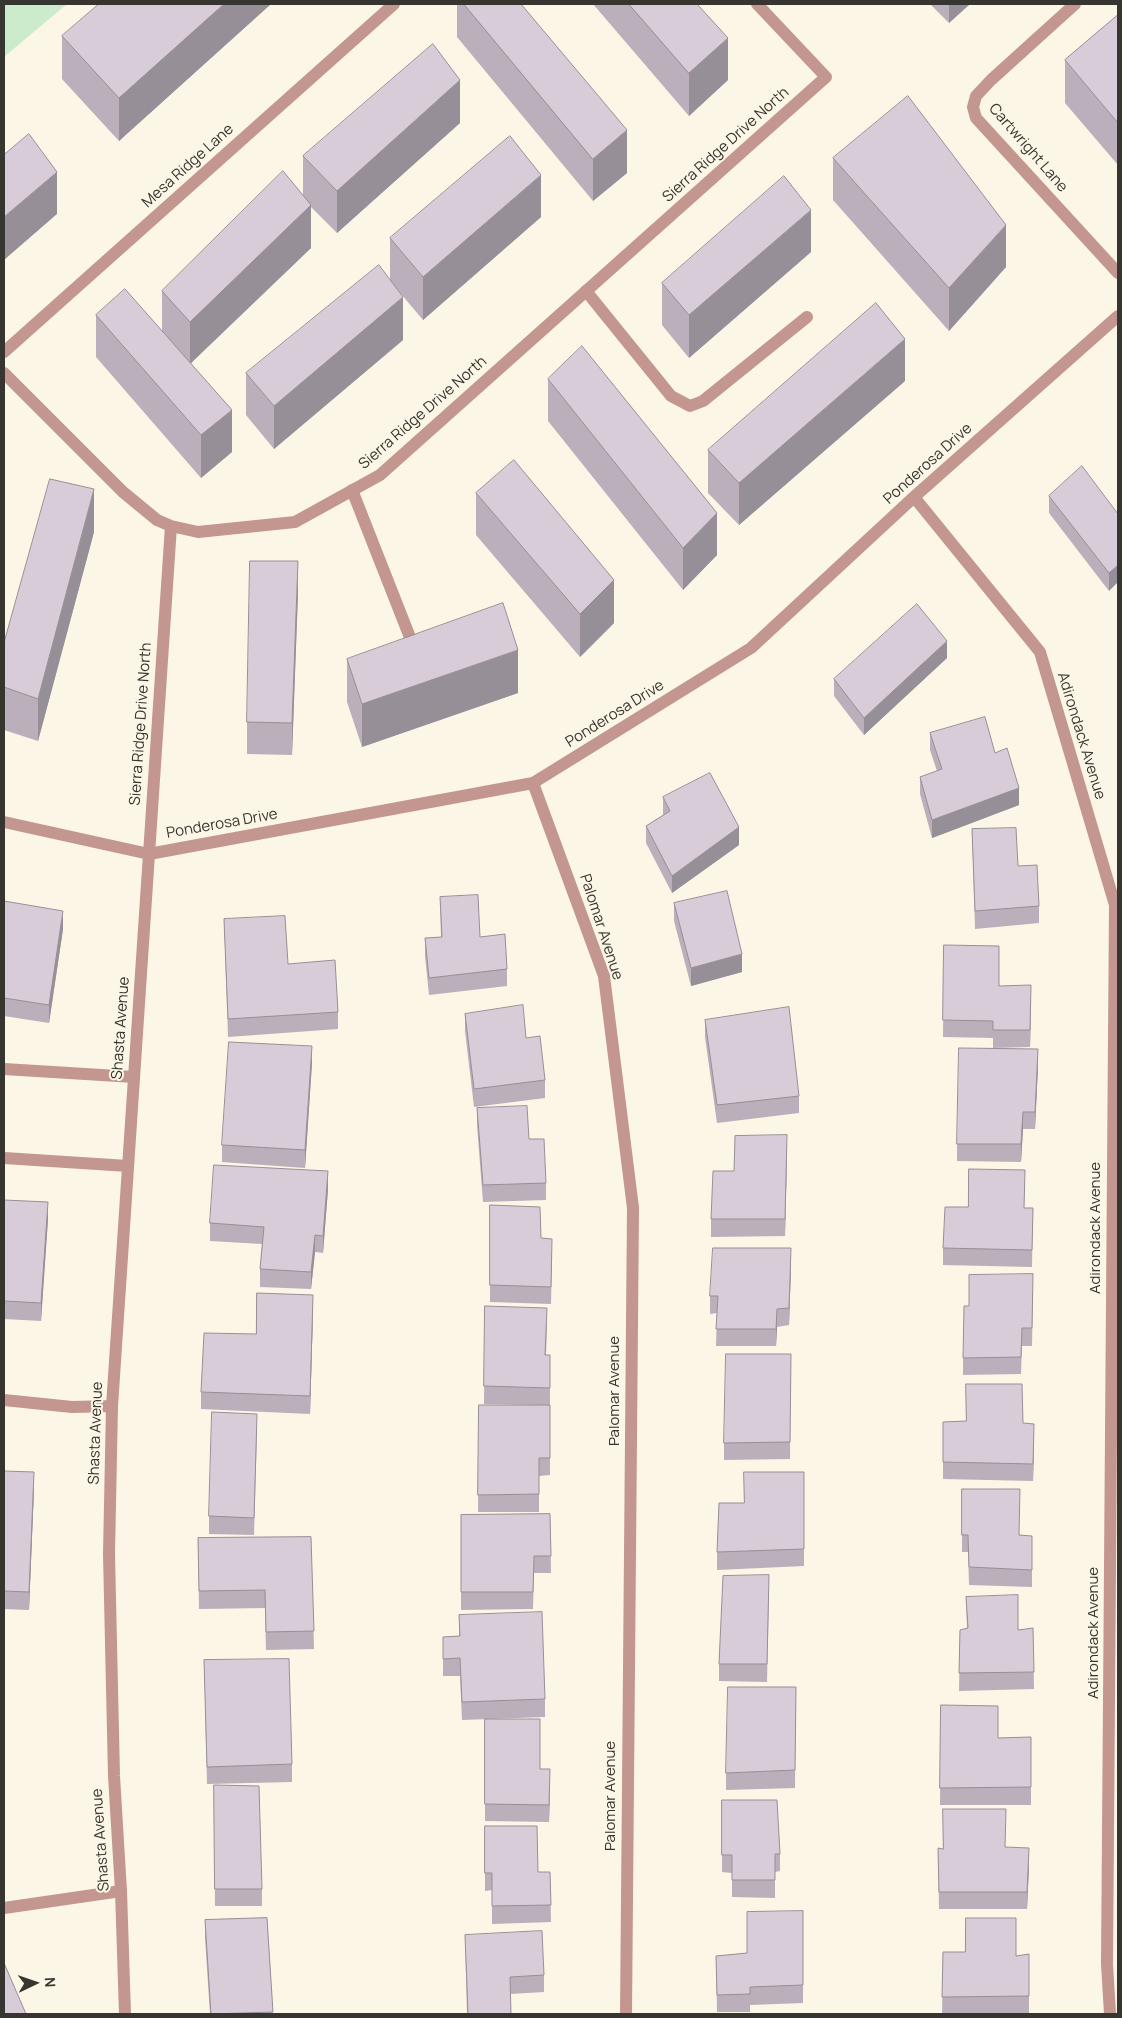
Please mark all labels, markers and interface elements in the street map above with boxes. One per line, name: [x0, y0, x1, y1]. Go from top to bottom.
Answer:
street label: Sierra Ridge Drive North: [659, 84, 793, 206]
street label: Cartwright Lane: [985, 100, 1071, 196]
street label: Mesa Ridge Lane: [139, 120, 237, 212]
street label: Sierra Ridge Drive North: [355, 353, 491, 473]
street label: Ponderosa Drive: [880, 420, 976, 508]
street label: Sierra Ridge Drive North: [126, 642, 156, 806]
street label: Adirondack Avenue: [1053, 670, 1109, 802]
street label: Ponderosa Drive: [562, 676, 668, 752]
street label: Ponderosa Drive: [165, 805, 279, 843]
street label: Palomar Avenue: [575, 872, 627, 982]
street label: Shasta Avenue: [108, 976, 134, 1080]
street label: Adirondack Avenue: [1087, 1162, 1105, 1294]
street label: Palomar Avenue: [606, 1336, 624, 1446]
street label: Shasta Avenue: [85, 1381, 107, 1485]
street label: Adirondack Avenue: [1085, 1567, 1103, 1699]
street label: Palomar Avenue: [602, 1741, 620, 1851]
street label: Shasta Avenue: [88, 1788, 114, 1892]
north arrow: [10, 1958, 60, 2008]
text: N: [41, 1977, 60, 1988]

